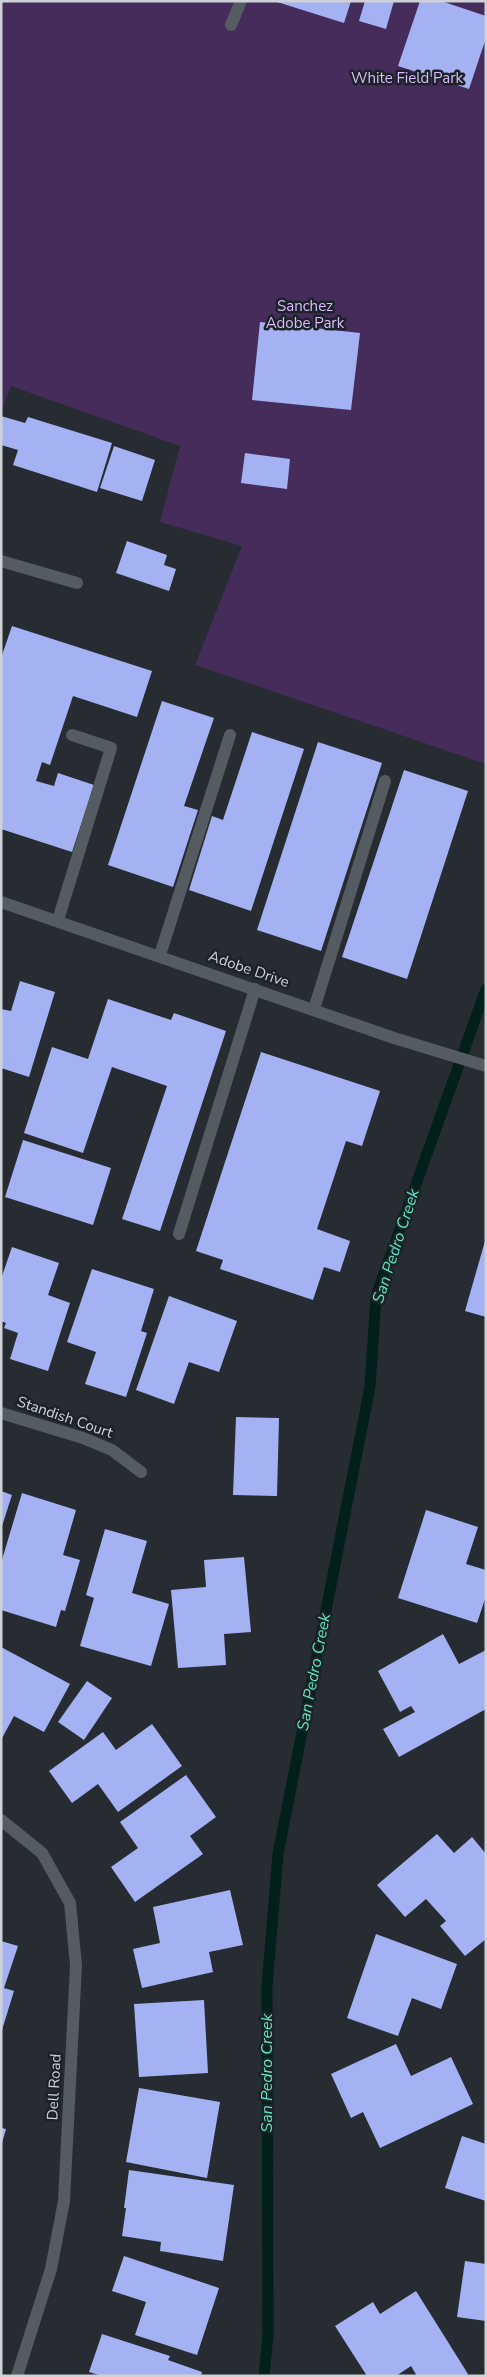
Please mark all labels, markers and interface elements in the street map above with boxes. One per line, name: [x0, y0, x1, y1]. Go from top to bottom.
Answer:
park label: White Field Park: [351, 68, 464, 88]
park label: Sanchez Adobe Park: [266, 296, 345, 333]
street label: Adobe Drive: [206, 946, 292, 992]
water label: San Pedro Creek: [367, 1185, 425, 1306]
street label: Standish Court: [14, 1391, 116, 1443]
water label: San Pedro Creek: [292, 1610, 336, 1733]
water label: San Pedro Creek: [256, 2012, 278, 2133]
street label: Dell Road: [42, 2053, 66, 2121]

